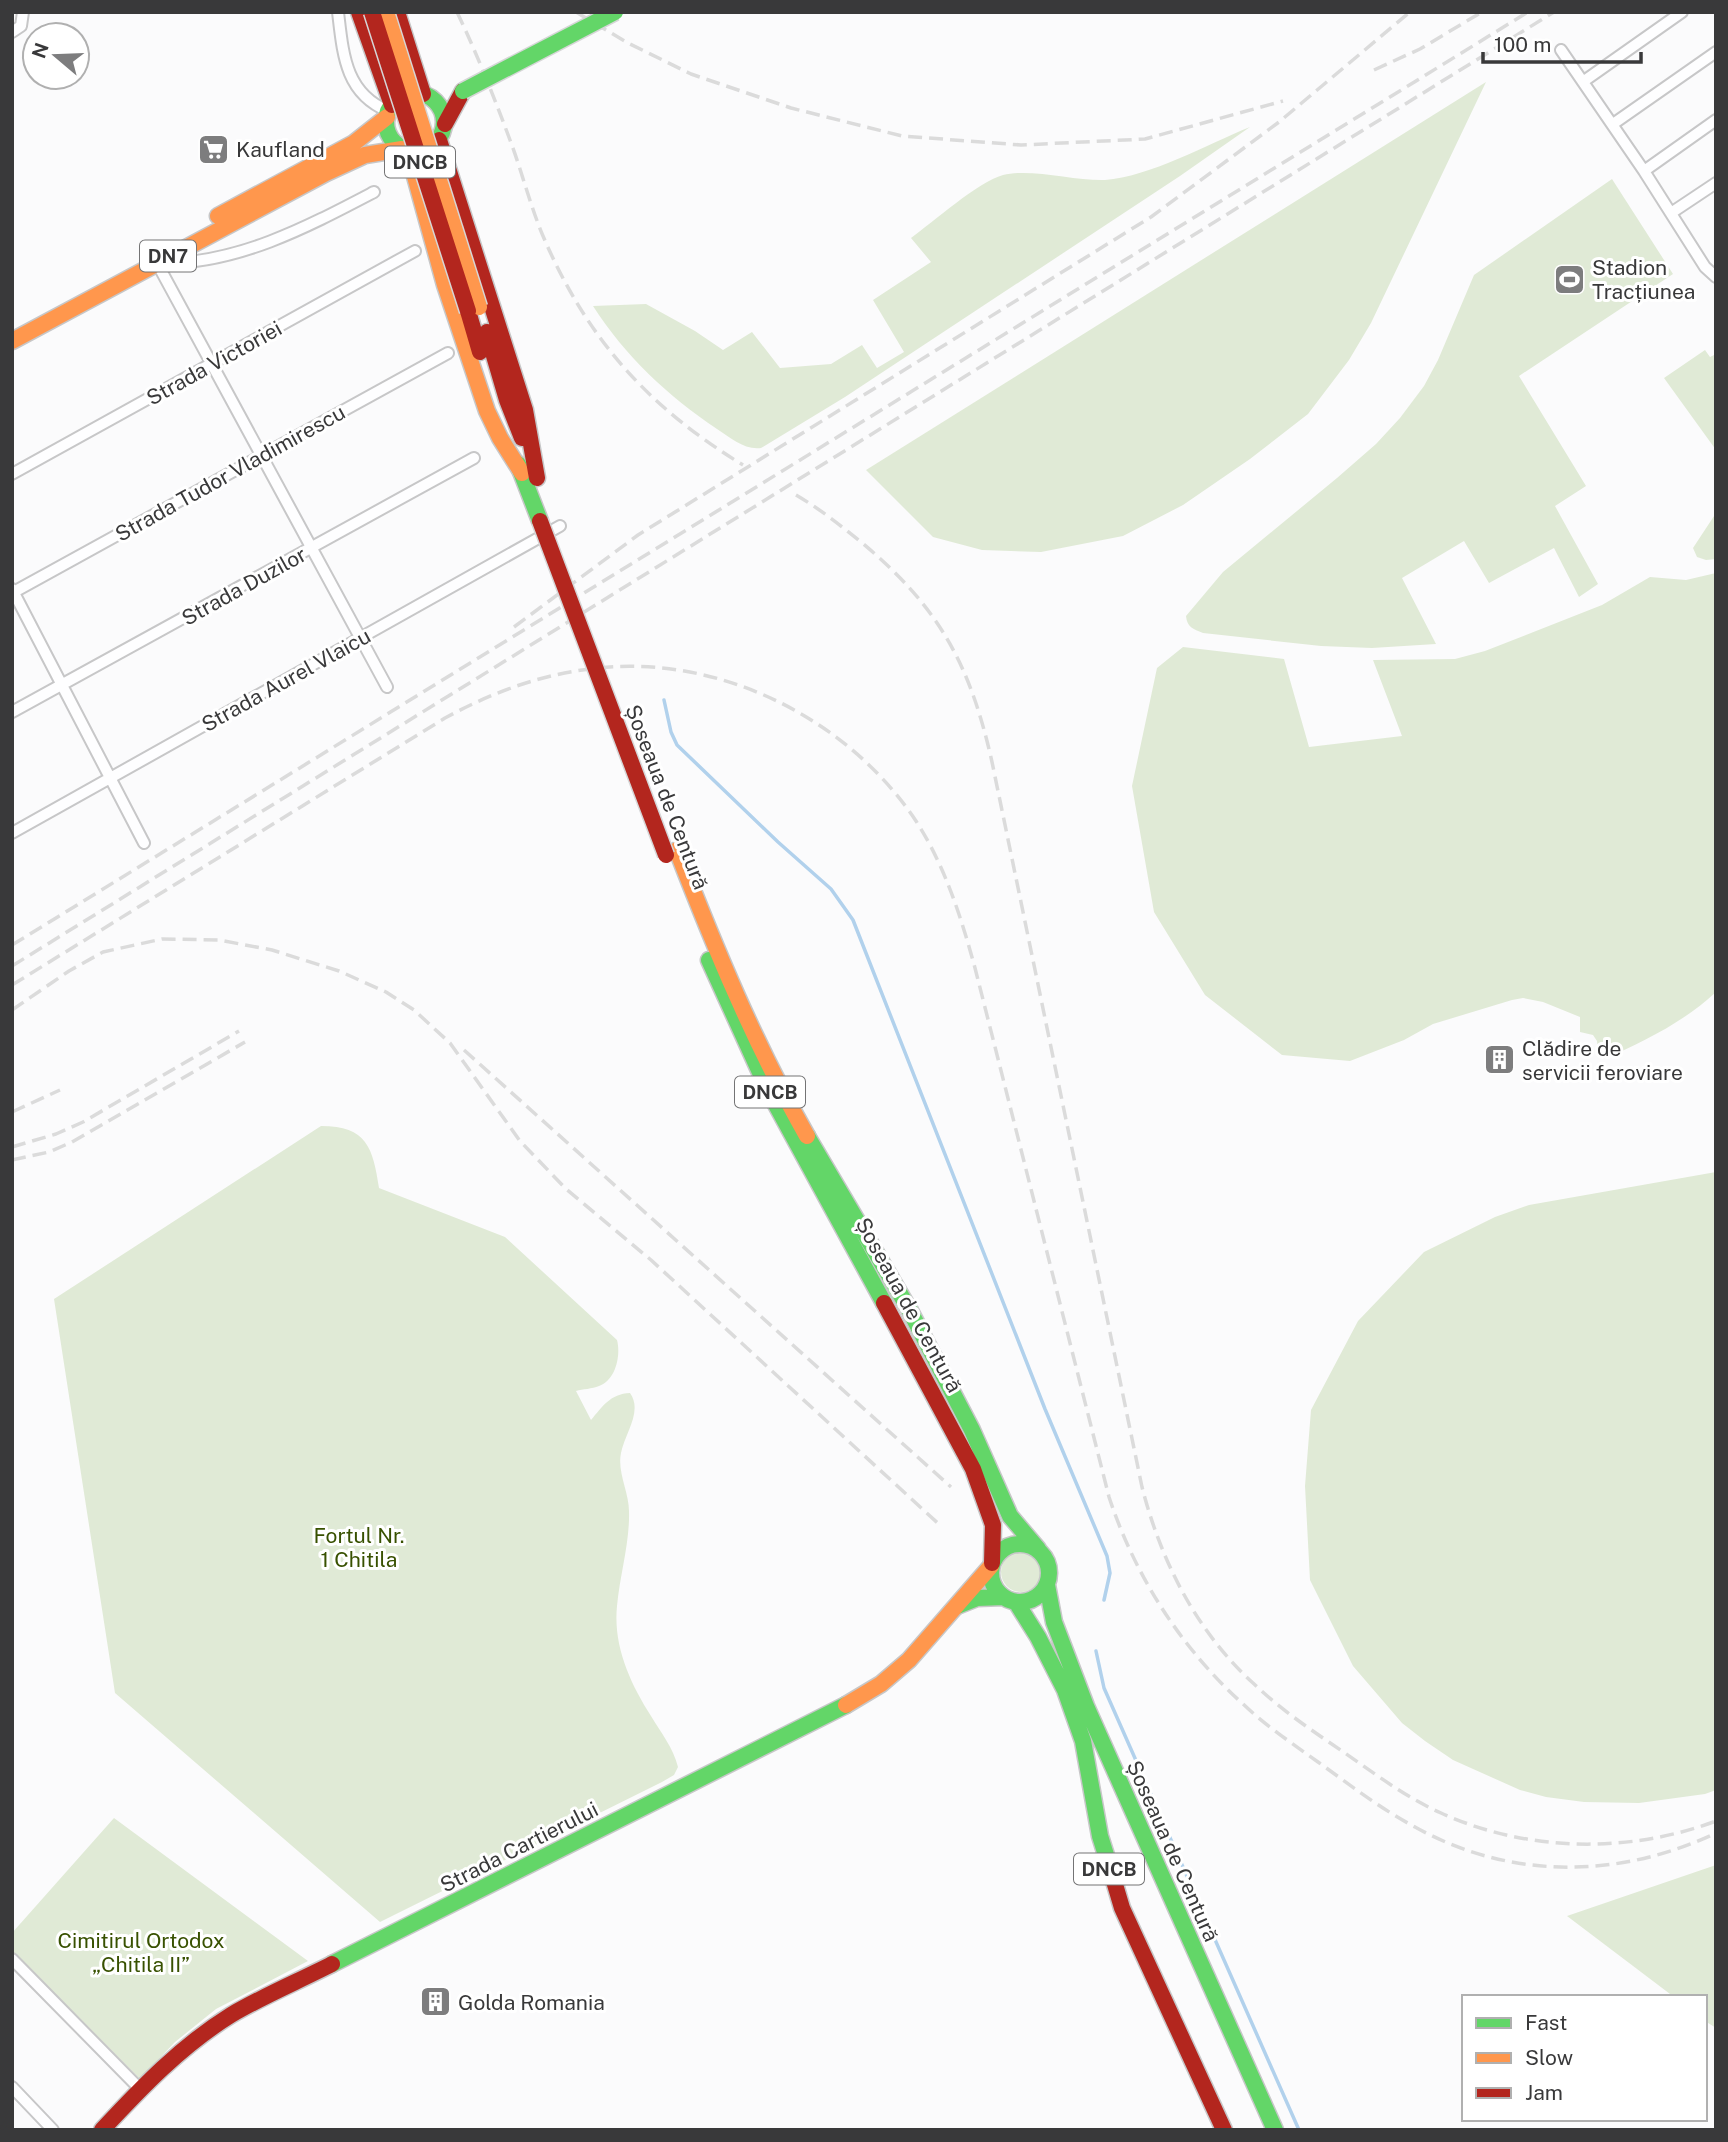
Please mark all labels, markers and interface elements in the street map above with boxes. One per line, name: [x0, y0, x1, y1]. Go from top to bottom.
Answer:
north arrow: [21, 21, 91, 91]
scale bar: [1483, 21, 1640, 65]
text: 100 m: [1494, 32, 1551, 57]
text: N: [27, 40, 53, 61]
supermarket icon: Kaufland: [196, 132, 230, 166]
place label: Kaufland: [236, 137, 325, 162]
road number: DNCB: [385, 146, 455, 178]
road number: DN7: [140, 240, 196, 272]
place label: Stadion Tracțiunea: [1592, 255, 1695, 304]
sports icon: Stadion Tracțiunea: [1552, 262, 1586, 296]
street label: Strada Victoriei: [142, 316, 286, 410]
street label: Strada Tudor Vladimirescu: [111, 399, 349, 547]
street label: Strada Duzilor: [177, 541, 311, 631]
street label: Strada Aurel Vlaicu: [197, 623, 375, 737]
street label: Șoseaua de Centură: [620, 701, 714, 893]
place label: Clădire de servicii feroviare: [1522, 1036, 1683, 1085]
building icon: Clădire de servicii feroviare: [1482, 1043, 1516, 1077]
road number: DNCB: [735, 1076, 805, 1108]
street label: Șoseaua de Centură: [851, 1213, 967, 1397]
park label: Fortul Nr. 1 Chitila: [313, 1523, 405, 1572]
street label: Șoseaua de Centură: [1122, 1757, 1224, 1945]
street label: Strada Cartierului: [436, 1796, 602, 1898]
road number: DNCB: [1074, 1854, 1144, 1884]
park label: Cimitirul Ortodox „Chitila II”: [57, 1928, 225, 1977]
building icon: Golda Romania: [418, 1985, 452, 2019]
place label: Golda Romania: [458, 1990, 605, 2015]
legend: [1462, 1995, 1707, 2121]
text: Fast: [1525, 2010, 1567, 2035]
text: Slow: [1525, 2045, 1573, 2070]
text: Jam: [1525, 2080, 1563, 2105]

